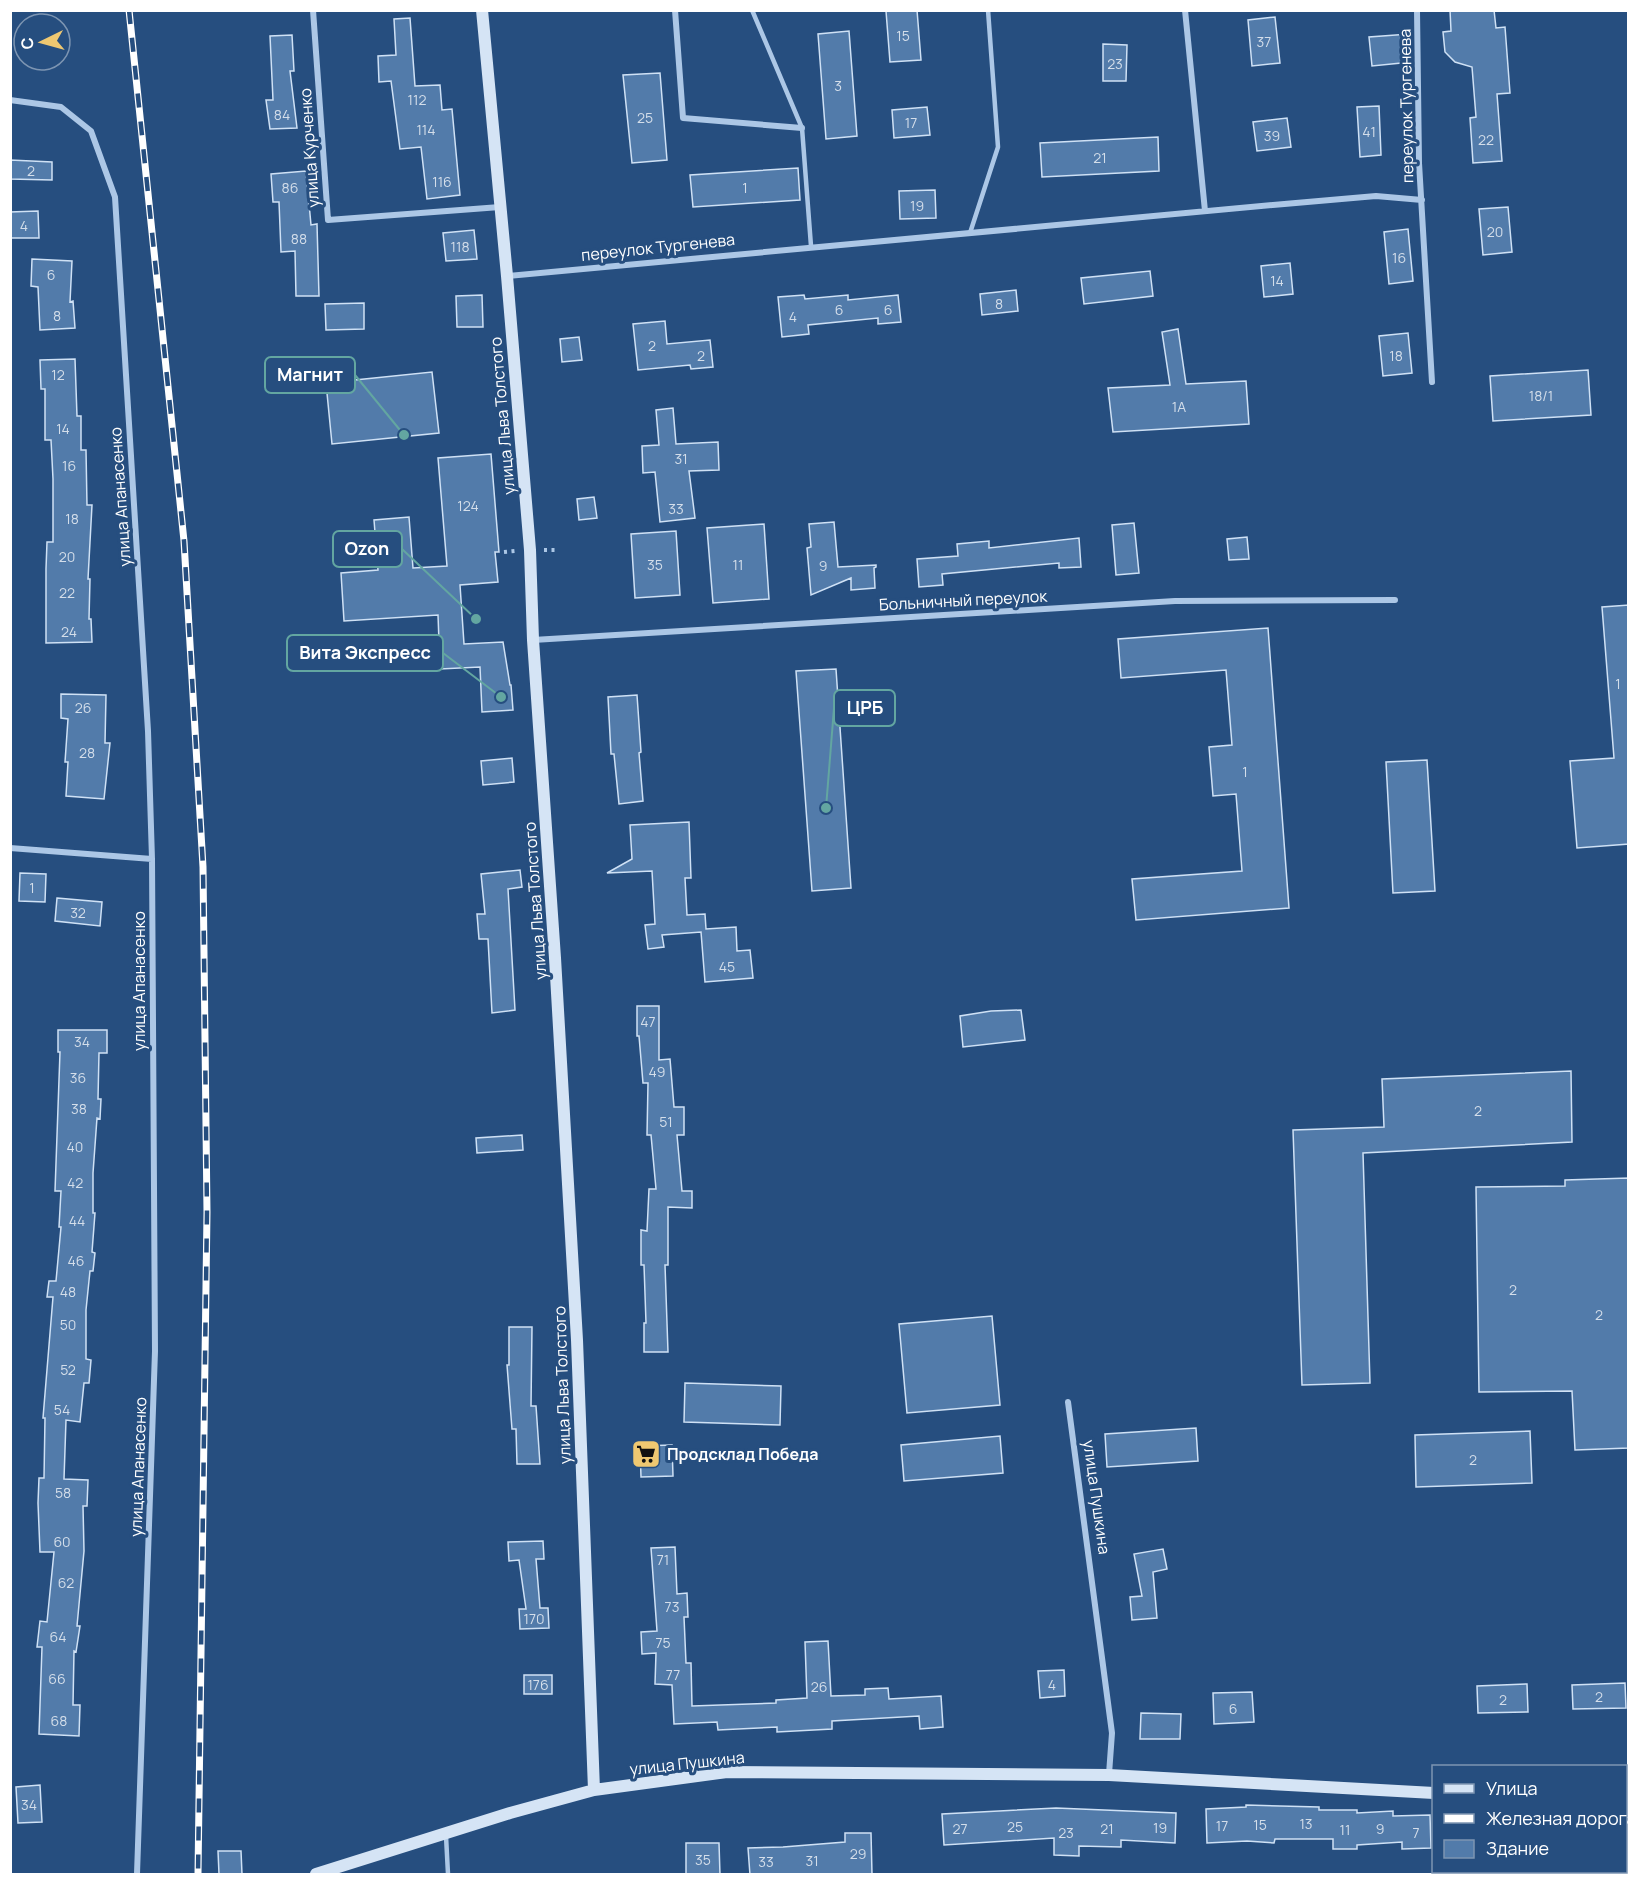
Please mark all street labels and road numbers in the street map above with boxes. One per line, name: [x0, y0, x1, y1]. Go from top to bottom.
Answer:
street label: переулок Тургенева: [1394, 29, 1418, 183]
street label: улица Курченко: [294, 87, 324, 209]
street label: переулок Тургенева: [580, 228, 736, 266]
street label: улица Льва Толстого: [484, 336, 520, 496]
street label: улица Апанасенко: [104, 427, 136, 567]
street label: Больничный переулок: [878, 585, 1049, 615]
street label: улица Льва Толстого: [519, 821, 551, 981]
street label: улица Апанасенко: [128, 911, 150, 1051]
street label: улица Льва Толстого: [548, 1306, 576, 1464]
street label: улица Апанасенко: [125, 1397, 151, 1537]
street label: улица Пушкина: [1078, 1438, 1116, 1556]
street label: улица Пушкина: [628, 1746, 746, 1780]

